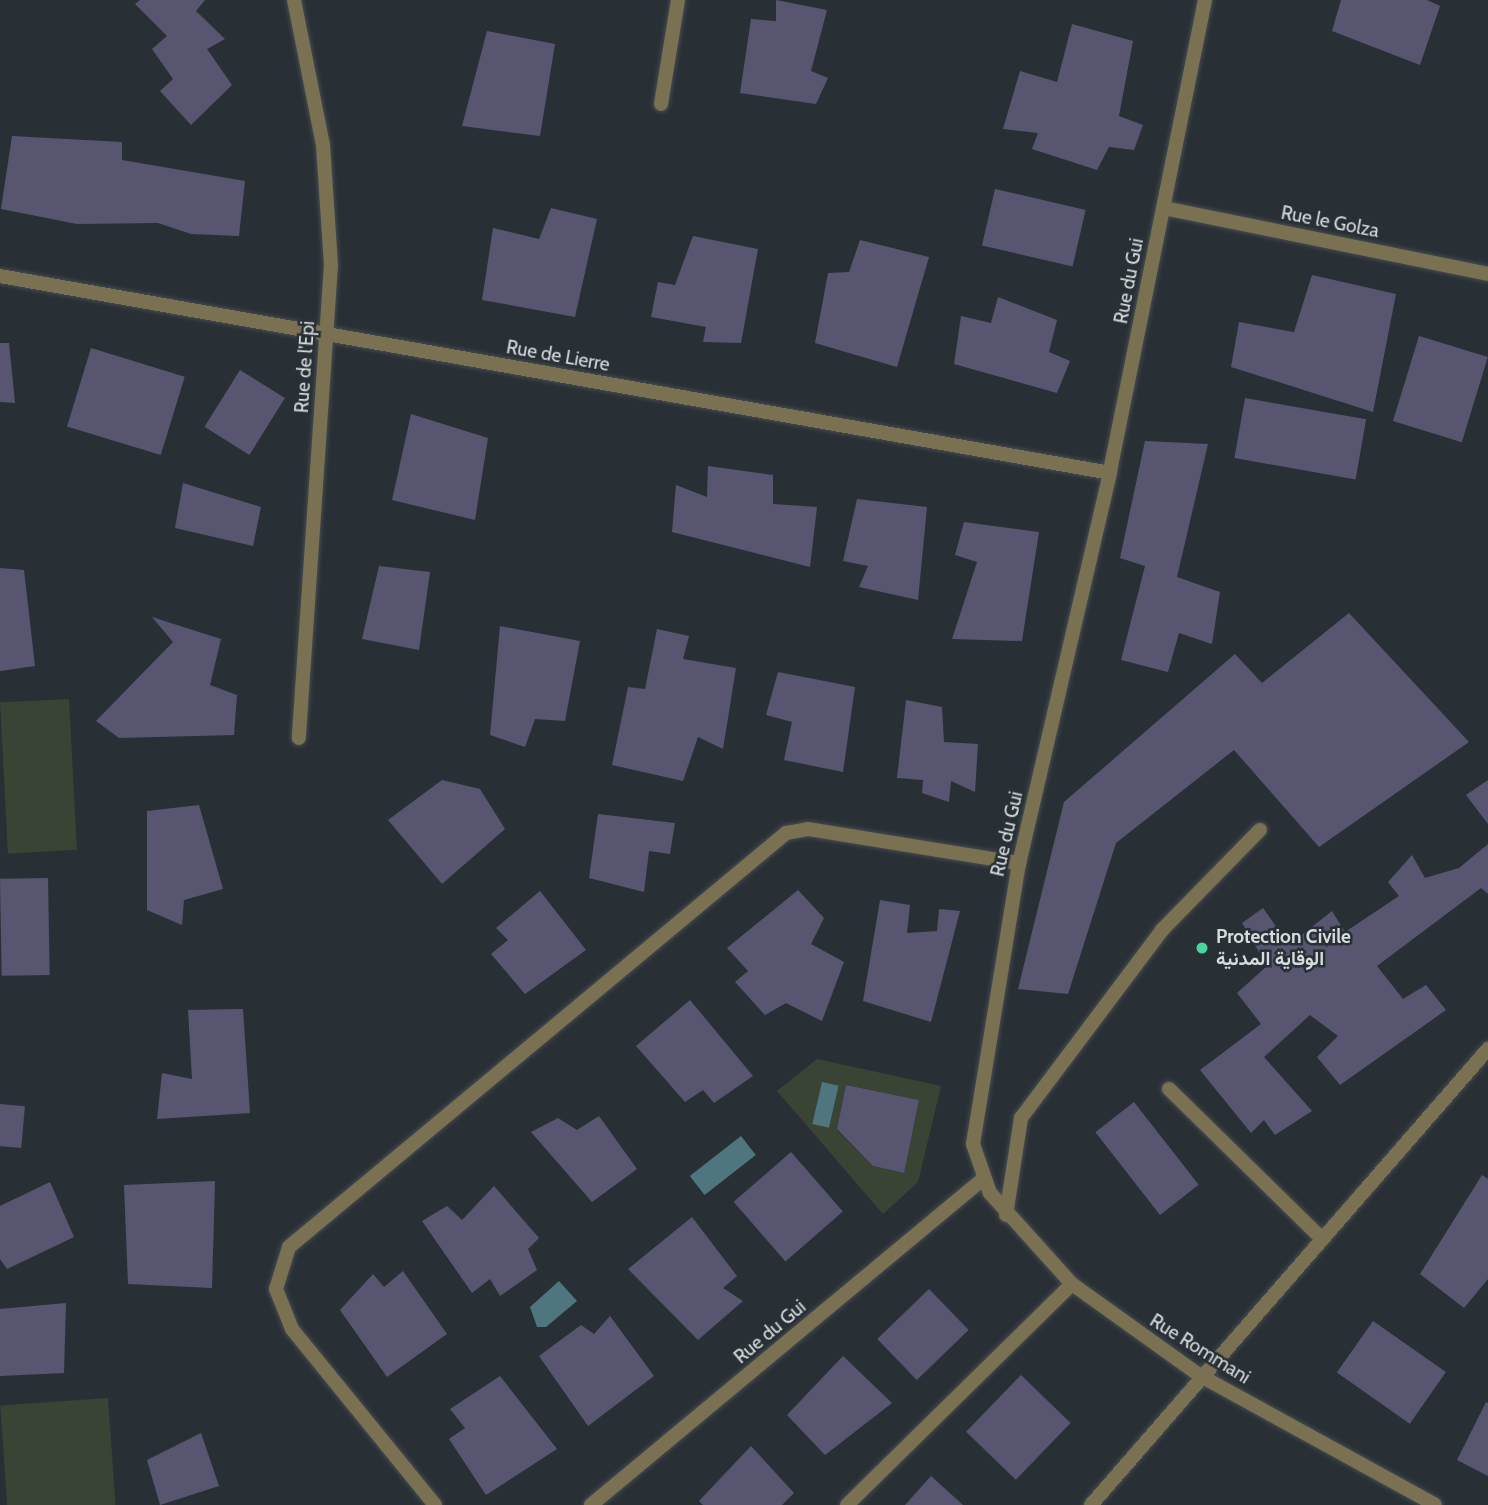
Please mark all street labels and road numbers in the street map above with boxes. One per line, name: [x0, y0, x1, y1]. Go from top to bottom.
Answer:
street label: Rue le Golza: [1279, 201, 1381, 243]
street label: Rue du Gui: [1110, 236, 1148, 326]
street label: Rue de l'Epi: [290, 320, 320, 414]
street label: Rue de Lierre: [505, 336, 611, 376]
street label: Rue du Gui: [986, 789, 1028, 879]
street label: Rue du Gui: [730, 1295, 810, 1369]
street label: Rue Rommani: [1146, 1309, 1254, 1389]

